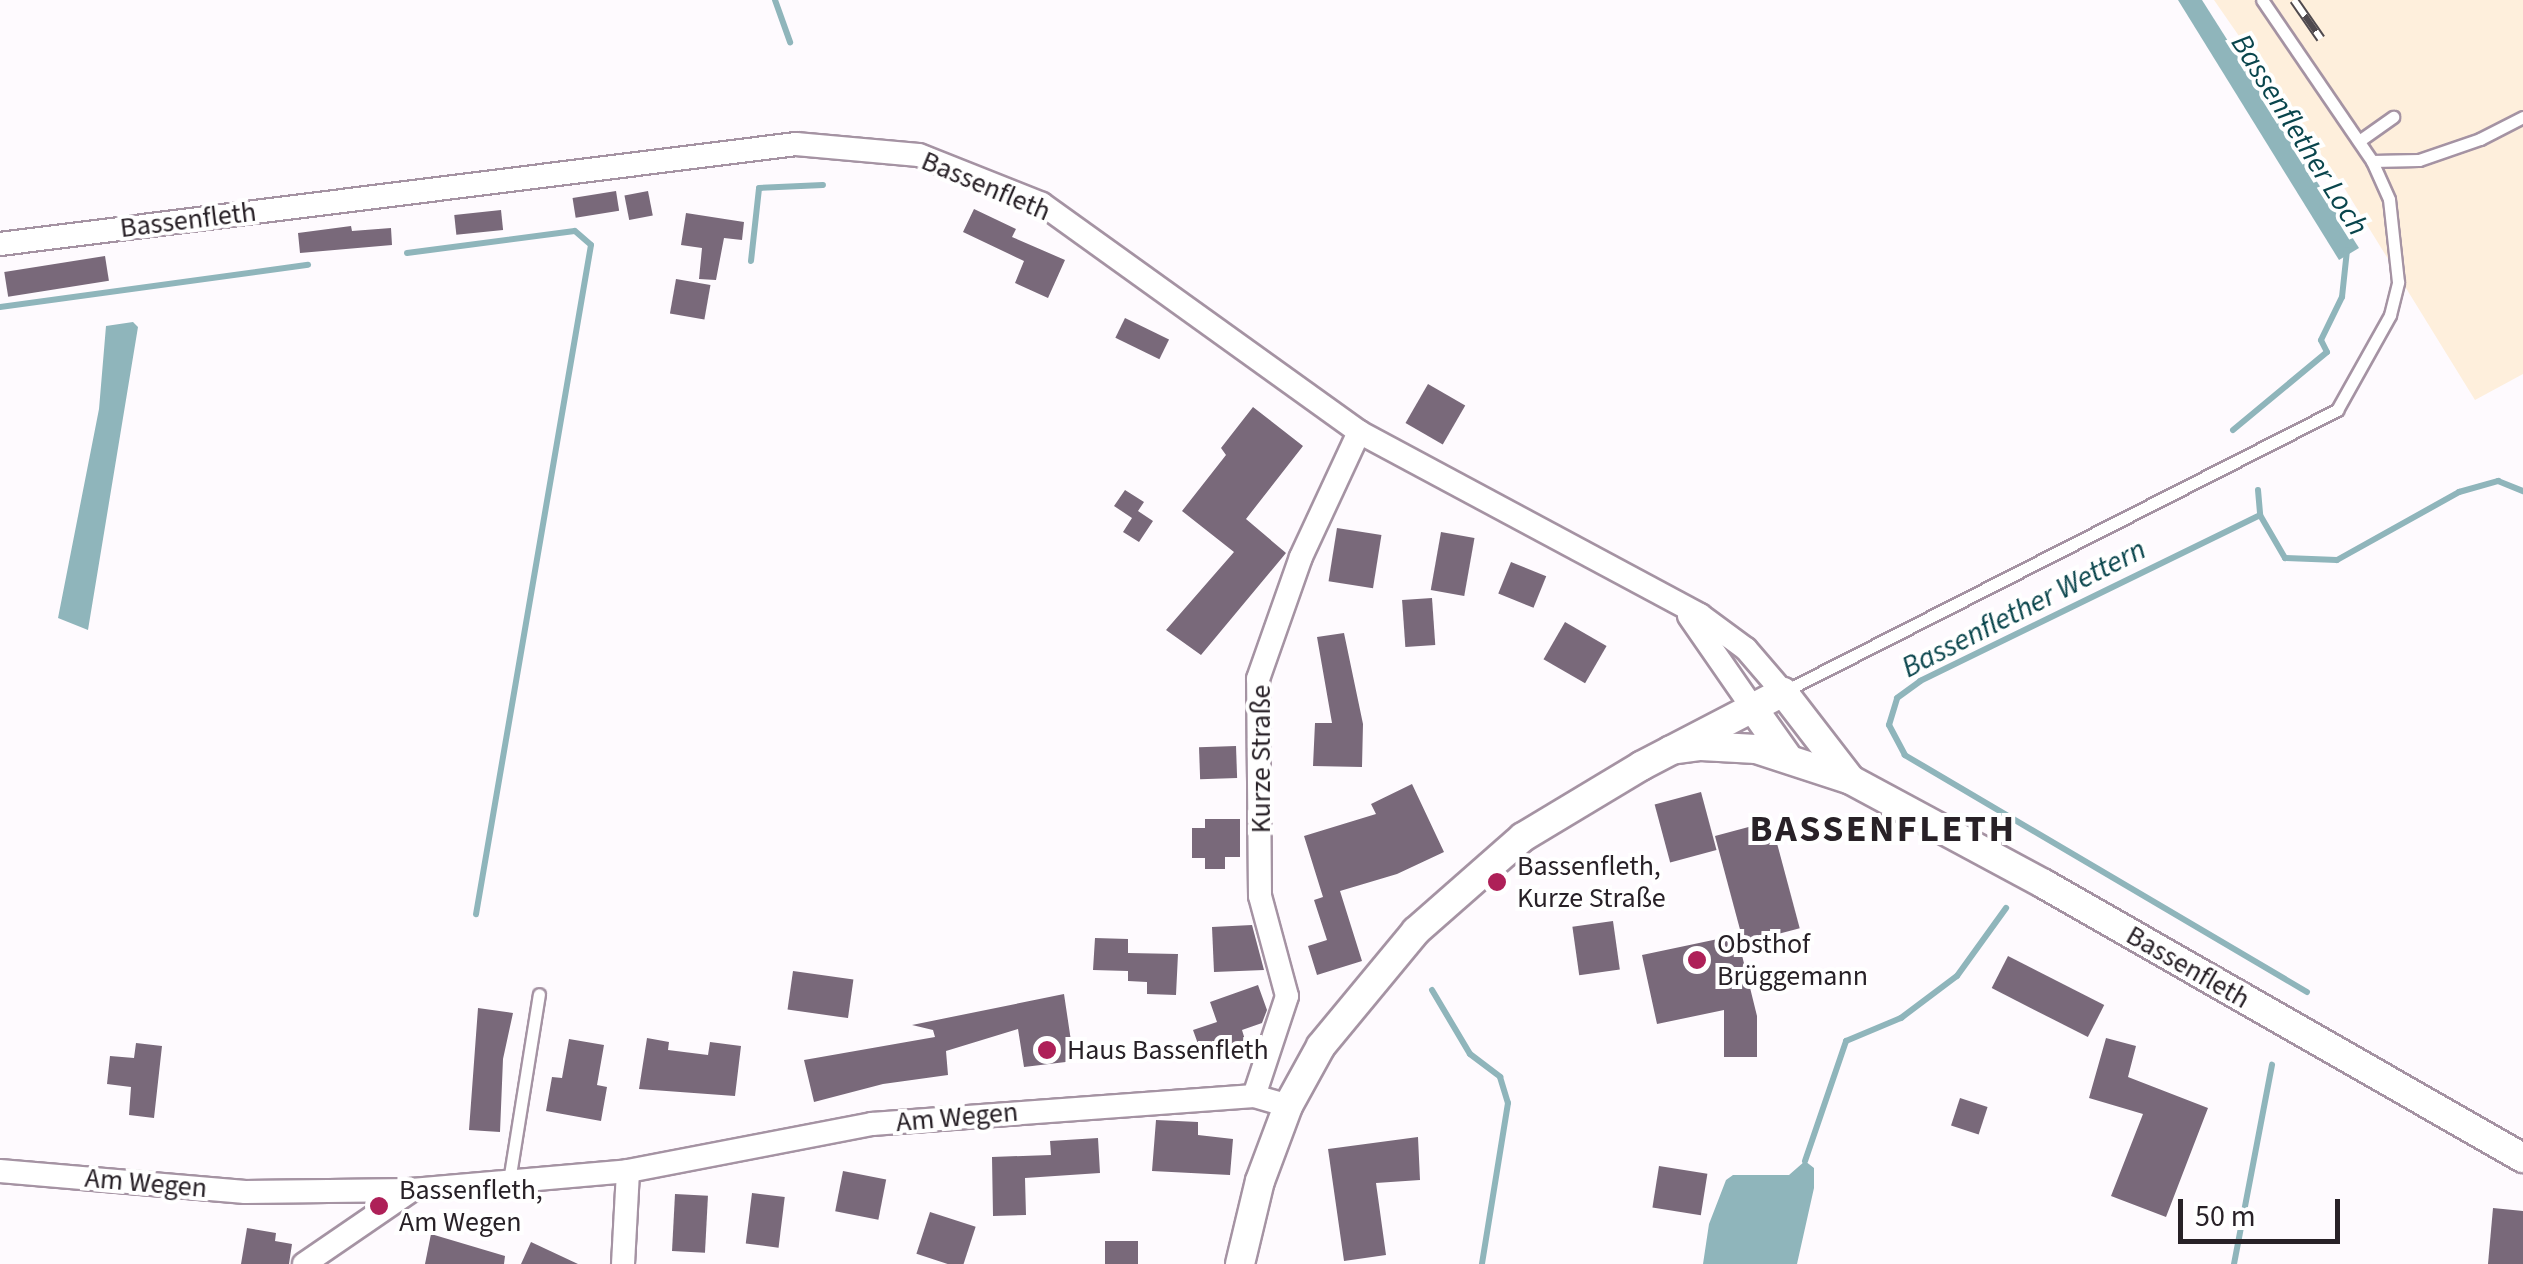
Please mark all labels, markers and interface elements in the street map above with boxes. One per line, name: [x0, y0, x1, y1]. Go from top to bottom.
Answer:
water label: Bassenflether Loch: [2223, 28, 2375, 242]
street label: Bassenfleth: [916, 144, 1056, 228]
street label: Bassenfleth: [118, 195, 258, 245]
water label: Bassenflether Wettern: [1896, 532, 2152, 686]
street label: Kurze Straße: [1244, 685, 1278, 833]
district label: BASSENFLETH: [1749, 807, 2017, 853]
place label: Bassenfleth, Kurze Straße: [1517, 849, 1666, 915]
marker: Bassenfleth, Kurze Straße: [1486, 871, 1508, 893]
street label: Bassenfleth: [2120, 918, 2256, 1016]
place label: Obsthof Brüggemann: [1717, 927, 1868, 993]
marker: Obsthof Brüggemann: [1686, 949, 1708, 971]
place label: Haus Bassenfleth: [1067, 1033, 1269, 1067]
marker: Haus Bassenfleth: [1036, 1039, 1058, 1061]
street label: Am Wegen: [894, 1095, 1020, 1139]
street label: Am Wegen: [83, 1161, 209, 1205]
place label: Bassenfleth, Am Wegen: [399, 1173, 543, 1239]
scale bar: [2183, 1179, 2346, 1241]
marker: Bassenfleth, Am Wegen: [368, 1195, 390, 1217]
text: 50 m: [2195, 1195, 2256, 1238]

